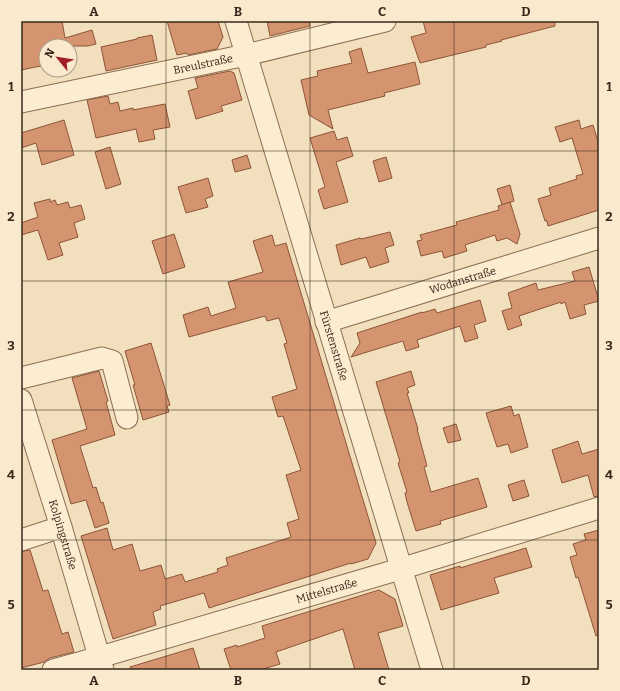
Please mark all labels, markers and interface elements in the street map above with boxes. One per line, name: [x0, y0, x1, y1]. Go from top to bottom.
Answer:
text: A: [89, 4, 99, 19]
text: B: [234, 4, 242, 19]
text: C: [378, 4, 386, 19]
text: D: [521, 4, 531, 19]
north arrow: [38, 38, 78, 78]
text: N: [42, 46, 58, 60]
street label: Breulstraße: [172, 51, 234, 77]
text: 1: [8, 79, 14, 94]
text: 1: [606, 79, 612, 94]
text: 2: [7, 209, 15, 224]
text: 2: [605, 209, 613, 224]
street label: Wodanstraße: [428, 264, 498, 296]
street label: Fürstenstraße: [317, 309, 351, 382]
text: 3: [7, 338, 15, 353]
text: 3: [605, 338, 613, 353]
text: 4: [7, 467, 15, 482]
text: 4: [605, 467, 613, 482]
street label: Kolpingstraße: [46, 498, 80, 571]
street label: Mittelstraße: [295, 575, 359, 606]
text: 5: [7, 597, 15, 612]
text: 5: [605, 597, 613, 612]
text: A: [89, 673, 99, 688]
text: B: [234, 673, 242, 688]
text: C: [378, 673, 386, 688]
text: D: [521, 673, 531, 688]

